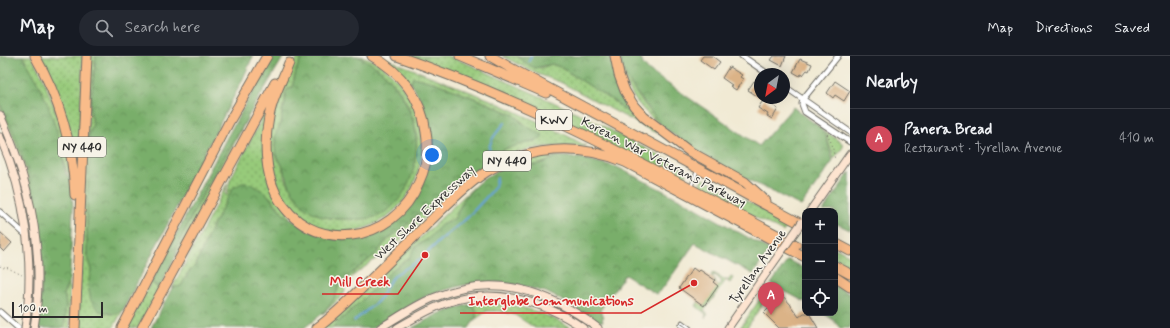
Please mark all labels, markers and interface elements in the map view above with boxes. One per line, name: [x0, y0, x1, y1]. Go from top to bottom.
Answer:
search box: [79, 10, 359, 46]
text: Map: [20, 15, 55, 40]
icon: search: [93, 17, 115, 39]
text: Search here: [125, 18, 200, 38]
text: Map: [987, 19, 1013, 37]
text: Directions: [1035, 19, 1093, 37]
text: Saved: [1115, 19, 1150, 37]
north arrow: [754, 68, 790, 104]
text: Nearby: [866, 71, 918, 93]
road number: KWV: [536, 110, 572, 130]
street label: Korean War Veterans Parkway: [578, 113, 749, 211]
text: Panera Bread: [904, 120, 992, 140]
text: A: [875, 130, 883, 147]
text: 410 m: [1119, 130, 1154, 147]
road number: NY 440: [58, 137, 106, 157]
text: Restaurant · Tyrellan Avenue: [904, 140, 1063, 157]
your location: [422, 145, 442, 165]
road number: NY 440: [483, 151, 531, 171]
street label: West Shore Expressway: [371, 162, 479, 264]
map controls: [802, 208, 838, 316]
button: +: [802, 208, 838, 244]
street label: Tyrellan Avenue: [725, 224, 789, 308]
button: −: [802, 244, 838, 280]
callout: Mill Creek: [322, 268, 398, 294]
text: Mill Creek: [330, 273, 390, 291]
button: locate: [802, 280, 838, 316]
pin: A: [758, 282, 784, 315]
callout: Interglobe Communications: [460, 287, 641, 313]
text: Interglobe Communications: [468, 292, 635, 311]
scale bar: [12, 300, 103, 319]
text: 100 m: [18, 302, 48, 316]

